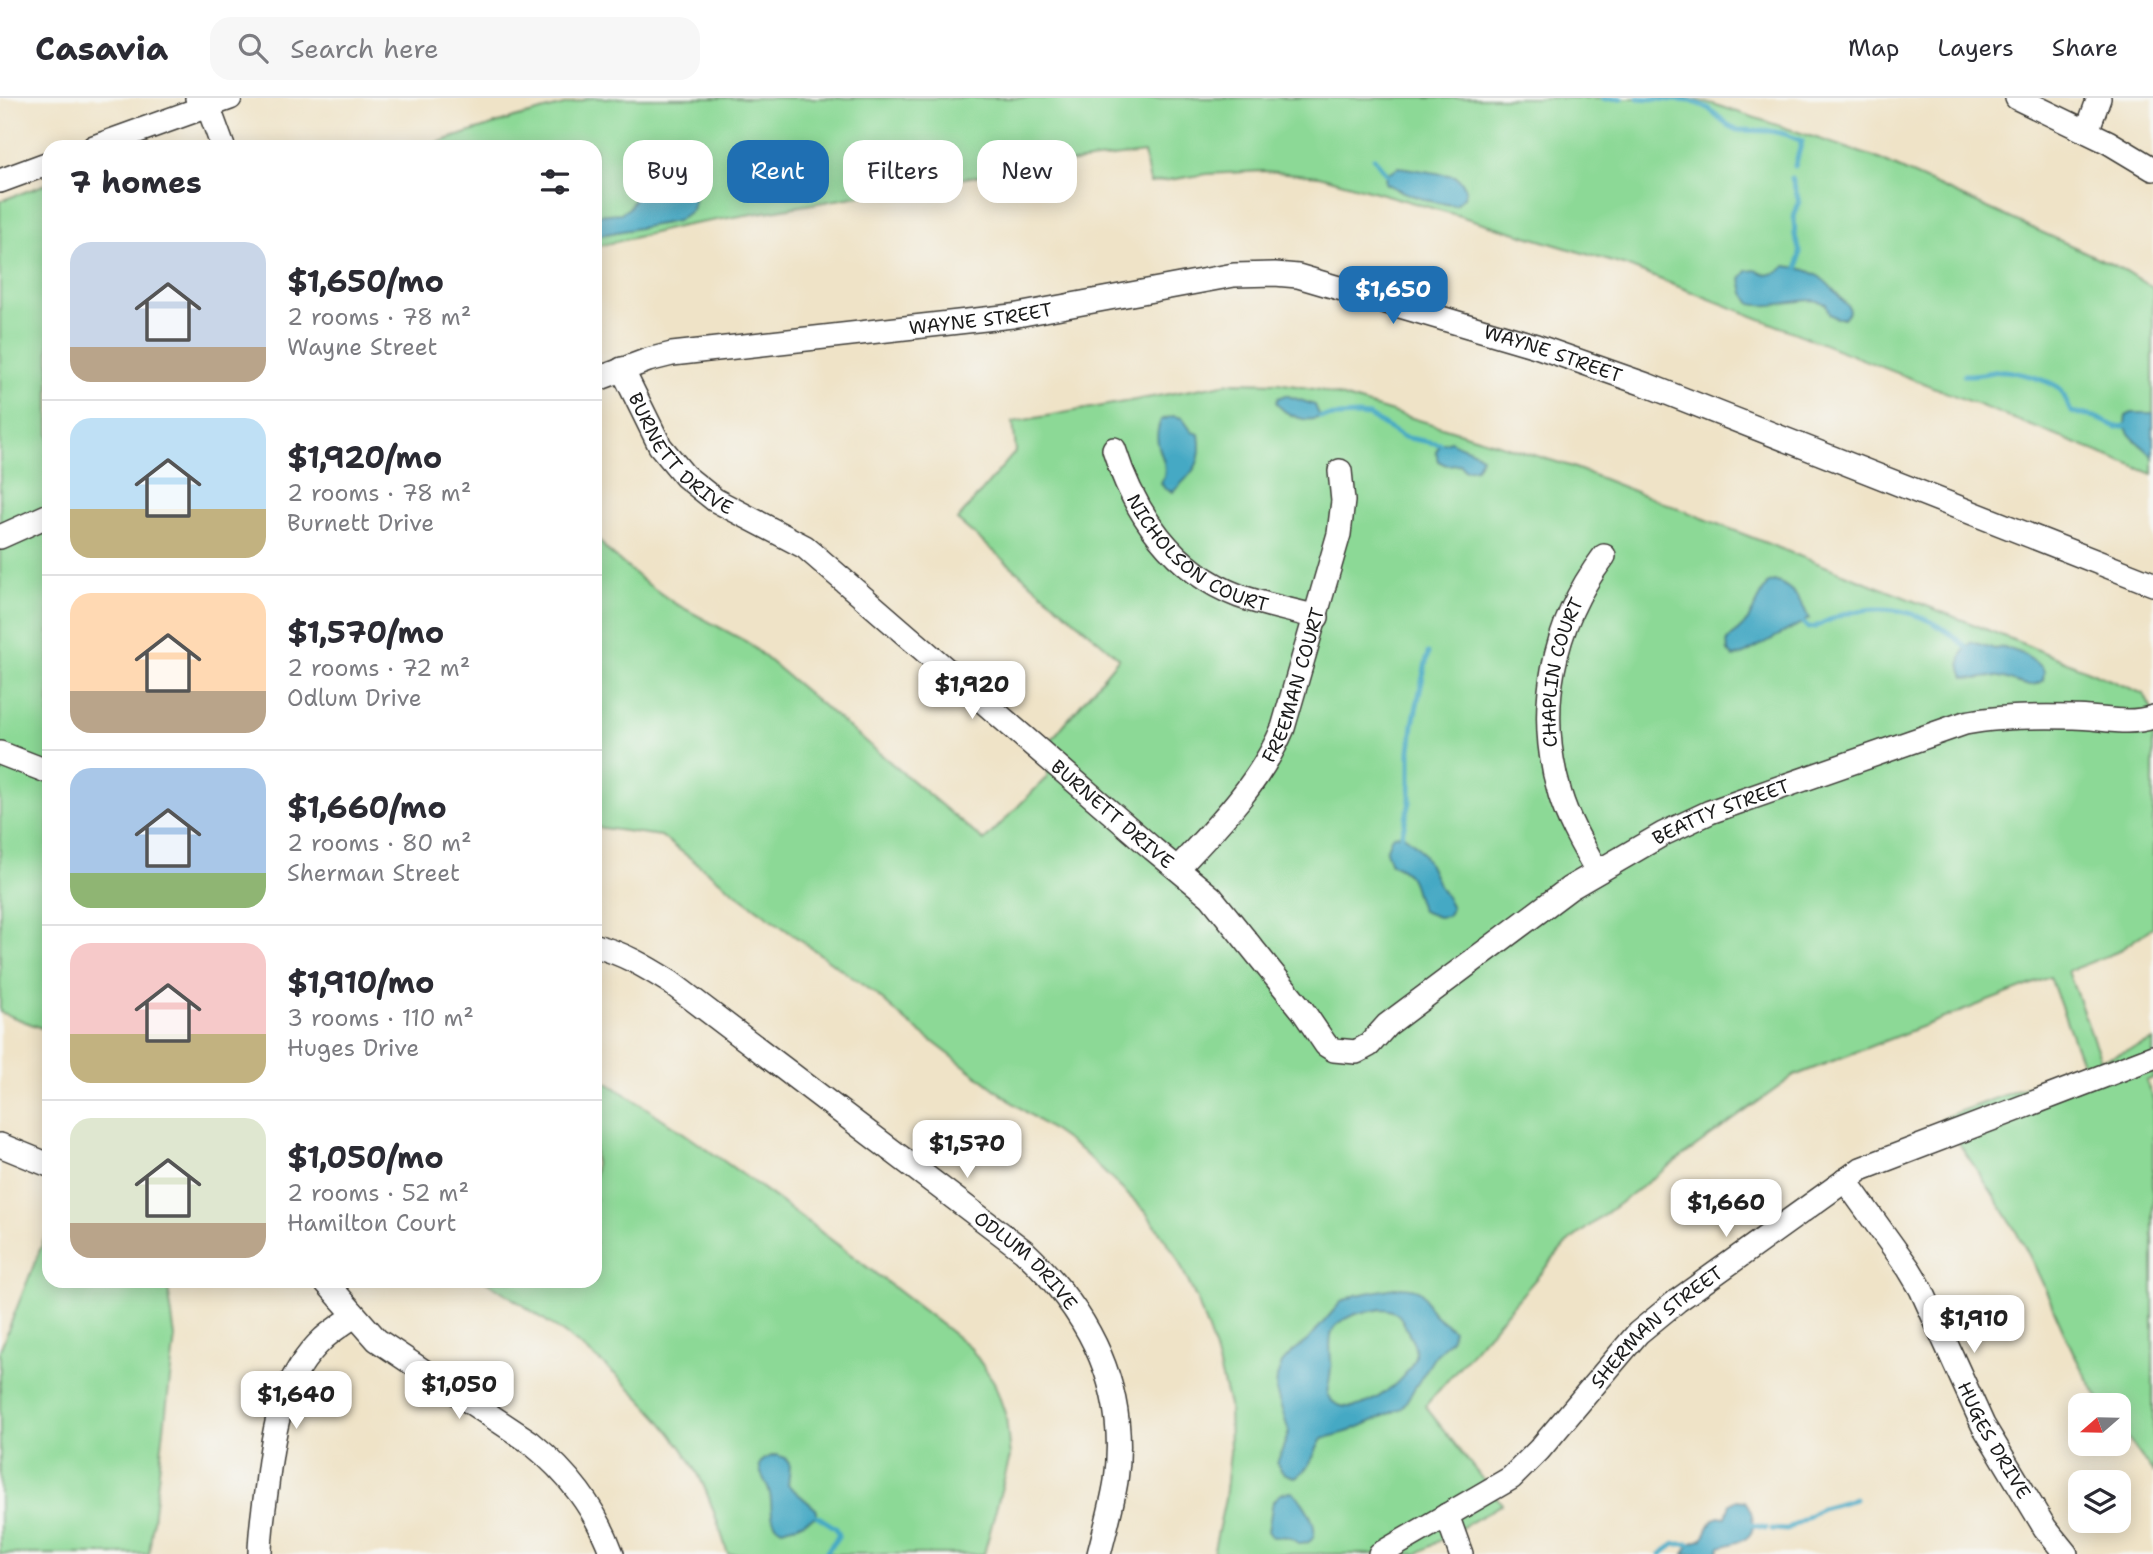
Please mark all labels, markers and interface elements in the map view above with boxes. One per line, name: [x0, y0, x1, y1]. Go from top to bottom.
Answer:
search box: [210, 17, 700, 80]
text: Casavia: [35, 26, 168, 71]
icon: search: [234, 29, 272, 67]
text: Search here: [290, 31, 439, 66]
text: Map: [1848, 32, 1899, 64]
text: Layers: [1937, 32, 2014, 64]
text: Share: [2052, 32, 2118, 64]
chip: Buy: [623, 140, 713, 203]
chip: Rent: [727, 140, 829, 203]
chip: Filters: [843, 140, 963, 203]
chip: New: [977, 140, 1077, 203]
text: 7 homes: [70, 162, 202, 203]
icon: filters: [536, 163, 574, 201]
text: $1,650/mo: [287, 261, 444, 302]
pin: $1,650: [1336, 266, 1450, 326]
icon: home: [126, 270, 210, 354]
text: $1,650: [1355, 274, 1431, 304]
street label: WAYNE STREET: [908, 297, 1055, 340]
text: 2 rooms · 78 m²: [287, 302, 471, 332]
street label: WAYNE STREET: [1481, 319, 1626, 388]
text: Wayne Street: [287, 332, 438, 362]
street label: BURNETT DRIVE: [623, 388, 738, 520]
text: $1,920/mo: [287, 437, 442, 478]
icon: home: [126, 446, 210, 530]
text: 2 rooms · 78 m²: [287, 478, 471, 508]
street label: NICHOLSON COURT: [1121, 489, 1272, 617]
text: Burnett Drive: [287, 508, 434, 538]
street label: CHAPLIN COURT: [1537, 593, 1589, 748]
street label: FREEMAN COURT: [1256, 604, 1330, 767]
text: $1,570/mo: [287, 612, 444, 653]
icon: home: [126, 621, 210, 705]
text: 2 rooms · 72 m²: [287, 653, 470, 683]
pin: $1,920: [915, 662, 1029, 721]
text: $1,920: [934, 669, 1010, 699]
text: Odlum Drive: [287, 683, 422, 713]
street label: BURNETT DRIVE: [1046, 754, 1179, 874]
street label: BEATTY STREET: [1648, 773, 1793, 851]
text: $1,660/mo: [287, 787, 447, 828]
icon: home: [126, 796, 210, 880]
text: 2 rooms · 80 m²: [287, 828, 472, 858]
text: Sherman Street: [287, 858, 460, 888]
text: $1,910/mo: [287, 962, 434, 1003]
icon: home: [126, 971, 210, 1055]
text: 3 rooms · 110 m²: [287, 1003, 474, 1033]
text: Huges Drive: [287, 1033, 419, 1063]
pin: $1,570: [910, 1121, 1024, 1180]
text: $1,570: [929, 1128, 1005, 1158]
text: $1,050/mo: [287, 1137, 444, 1178]
icon: home: [126, 1146, 210, 1230]
text: 2 rooms · 52 m²: [287, 1178, 469, 1208]
pin: $1,660: [1669, 1180, 1783, 1239]
text: $1,660: [1687, 1187, 1765, 1217]
street label: ODLUM DRIVE: [969, 1206, 1083, 1315]
text: Hamilton Court: [287, 1208, 457, 1238]
street label: SHERMAN STREET: [1585, 1260, 1728, 1394]
pin: $1,910: [1917, 1296, 2031, 1355]
text: $1,910: [1939, 1303, 2009, 1333]
pin: $1,050: [402, 1362, 516, 1421]
text: $1,050: [421, 1369, 497, 1399]
pin: $1,640: [239, 1372, 353, 1431]
street label: HUGES DRIVE: [1952, 1378, 2037, 1504]
text: $1,640: [257, 1379, 335, 1409]
north arrow: [2068, 1393, 2132, 1456]
map controls: [2068, 1393, 2131, 1533]
button: layers: [2068, 1470, 2131, 1533]

